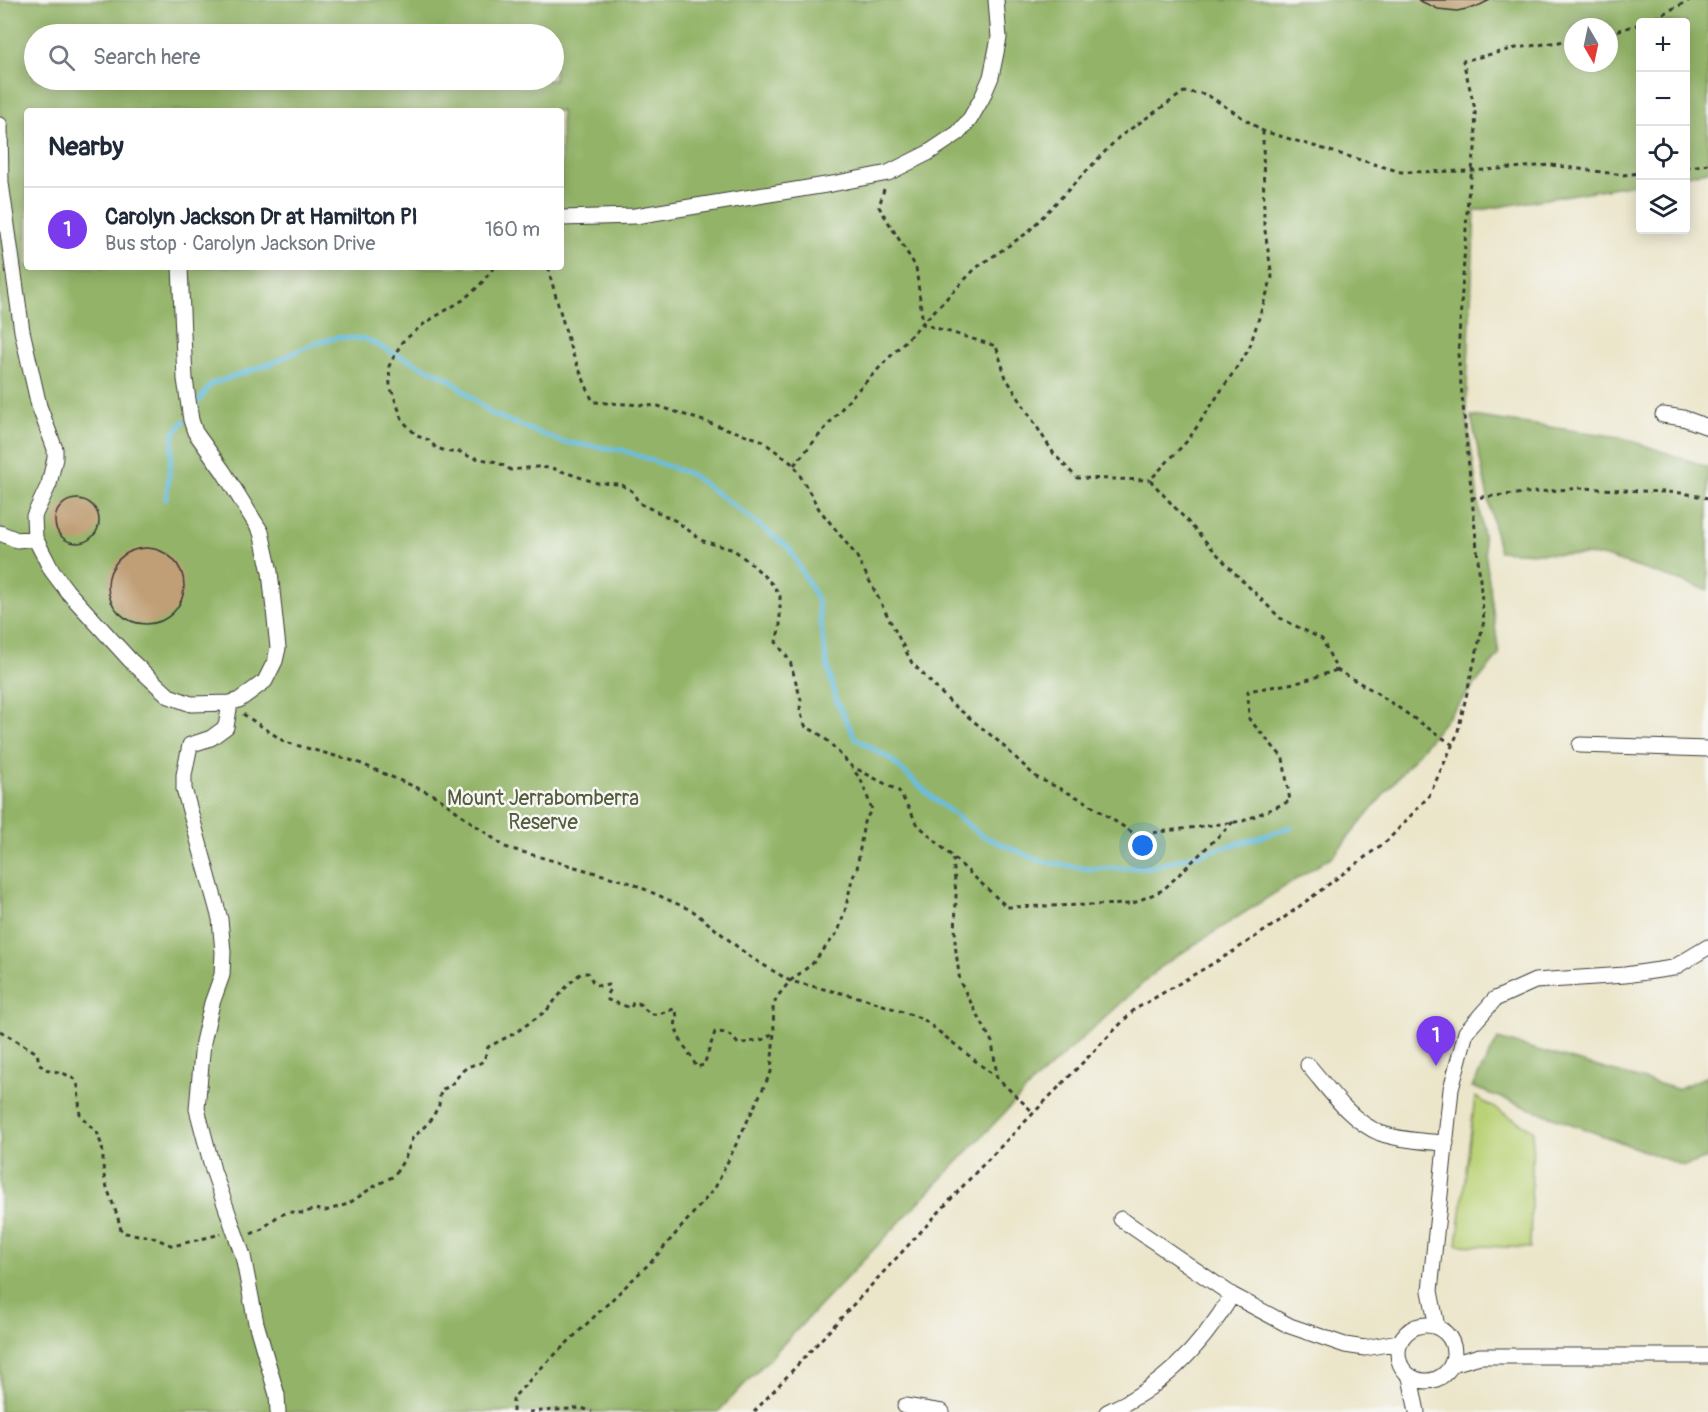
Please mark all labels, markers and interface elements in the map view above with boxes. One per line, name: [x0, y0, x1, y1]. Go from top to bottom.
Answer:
north arrow: [1564, 18, 1618, 72]
map controls: [1636, 18, 1690, 234]
button: +: [1636, 18, 1690, 72]
search box: [24, 24, 564, 90]
icon: search: [45, 41, 78, 74]
text: Search here: [93, 43, 200, 71]
button: −: [1636, 72, 1690, 126]
button: locate: [1636, 126, 1690, 180]
text: Nearby: [48, 131, 124, 163]
button: layers: [1636, 180, 1690, 234]
text: Carolyn Jackson Dr at Hamilton Pl: [105, 203, 417, 231]
text: 1: [64, 217, 71, 242]
text: 160 m: [485, 217, 540, 242]
text: Bus stop · Carolyn Jackson Drive: [105, 231, 375, 256]
park label: Mount Jerrabomberra Reserve: [447, 785, 639, 836]
your location: [1128, 831, 1157, 860]
pin: 1: [1416, 1016, 1456, 1066]

